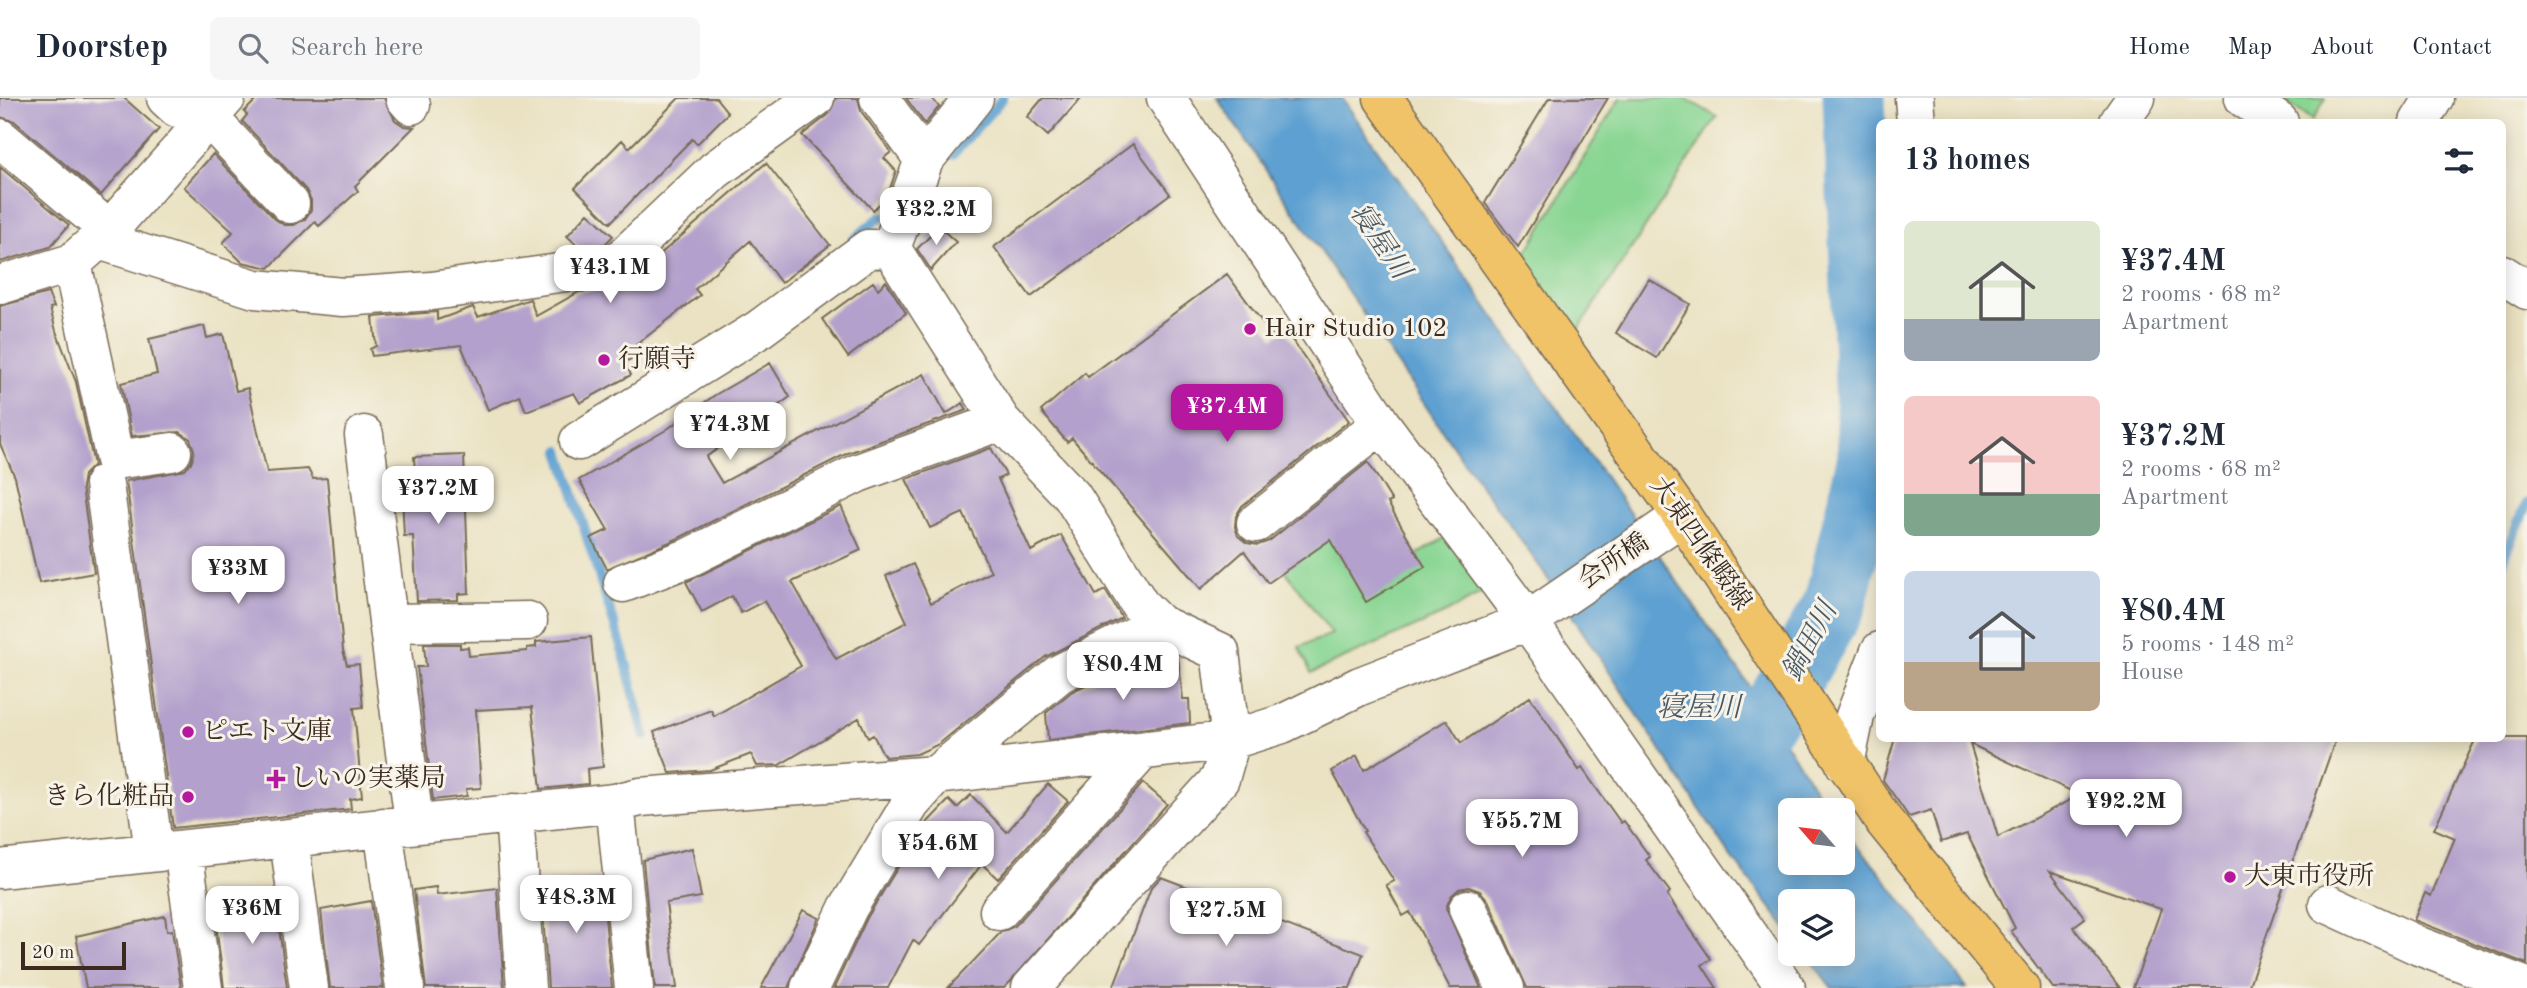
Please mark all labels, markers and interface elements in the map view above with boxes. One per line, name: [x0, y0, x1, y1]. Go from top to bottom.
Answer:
search box: [210, 17, 700, 80]
icon: search: [234, 29, 272, 67]
text: Doorstep: [35, 32, 168, 65]
text: Search here: [290, 35, 423, 61]
text: Home: [2129, 36, 2190, 60]
text: Map: [2228, 36, 2272, 60]
text: About: [2310, 36, 2374, 60]
text: Contact: [2412, 36, 2492, 60]
icon: filters: [2440, 142, 2478, 180]
text: 13 homes: [1904, 146, 2030, 176]
pin: ¥32.2M: [879, 188, 993, 247]
text: ¥32.2M: [896, 198, 976, 221]
water label: 寝屋川: [1344, 198, 1418, 287]
pin: ¥43.1M: [553, 246, 667, 305]
text: ¥37.4M: [2121, 247, 2226, 277]
icon: home: [1960, 249, 2044, 333]
text: ¥43.1M: [570, 256, 650, 279]
text: 2 rooms · 68 m²: [2121, 283, 2281, 306]
text: Apartment: [2121, 311, 2229, 334]
place label: Hair Studio 102: [1264, 316, 1447, 342]
marker: Hair Studio 102: [1242, 321, 1258, 337]
place label: 行願寺: [618, 345, 696, 373]
marker: 行願寺: [596, 352, 612, 368]
pin: ¥37.4M: [1170, 384, 1284, 444]
text: ¥37.4M: [1187, 395, 1267, 418]
pin: ¥74.3M: [673, 402, 787, 462]
text: ¥74.3M: [690, 413, 770, 436]
text: ¥37.2M: [2121, 422, 2226, 452]
icon: home: [1960, 424, 2044, 508]
text: 2 rooms · 68 m²: [2121, 458, 2281, 481]
pin: ¥37.2M: [381, 466, 495, 526]
street label: 大東四條畷線: [1645, 471, 1758, 615]
text: ¥37.2M: [398, 477, 478, 500]
text: Apartment: [2121, 486, 2229, 509]
street label: 会所橋: [1573, 528, 1654, 595]
pin: ¥33M: [197, 546, 279, 606]
text: ¥33M: [208, 557, 268, 580]
water label: 鍋田川: [1776, 594, 1844, 686]
text: ¥80.4M: [2121, 597, 2226, 627]
icon: home: [1960, 599, 2044, 683]
text: 5 rooms · 148 m²: [2121, 633, 2294, 656]
pin: ¥80.4M: [1066, 642, 1180, 702]
text: ¥80.4M: [1083, 653, 1163, 676]
text: House: [2121, 661, 2183, 684]
water label: 寝屋川: [1657, 692, 1744, 723]
place label: ピエト文庫: [202, 717, 332, 745]
marker: ピエト文庫: [180, 724, 196, 740]
place label: しいの実薬局: [290, 764, 446, 792]
marker: しいの実薬局: [268, 771, 284, 787]
pin: ¥92.2M: [2069, 780, 2183, 839]
place label: きら化粧品: [44, 781, 174, 810]
marker: きら化粧品: [180, 789, 196, 805]
text: ¥92.2M: [2086, 790, 2166, 813]
north arrow: [1778, 798, 1855, 875]
map controls: [1778, 798, 1855, 966]
pin: ¥55.7M: [1465, 800, 1579, 859]
text: ¥55.7M: [1482, 810, 1562, 833]
pin: ¥54.6M: [881, 822, 995, 881]
text: ¥54.6M: [898, 832, 978, 855]
place label: 大東市役所: [2244, 862, 2374, 890]
marker: 大東市役所: [2222, 869, 2238, 885]
pin: ¥48.3M: [519, 876, 633, 935]
pin: ¥36M: [211, 886, 293, 946]
text: ¥48.3M: [536, 886, 616, 909]
pin: ¥27.5M: [1169, 888, 1283, 948]
button: layers: [1778, 889, 1855, 966]
text: ¥36M: [222, 897, 282, 920]
text: ¥27.5M: [1186, 899, 1266, 922]
scale bar: [21, 939, 126, 971]
text: 20 m: [32, 944, 74, 963]

